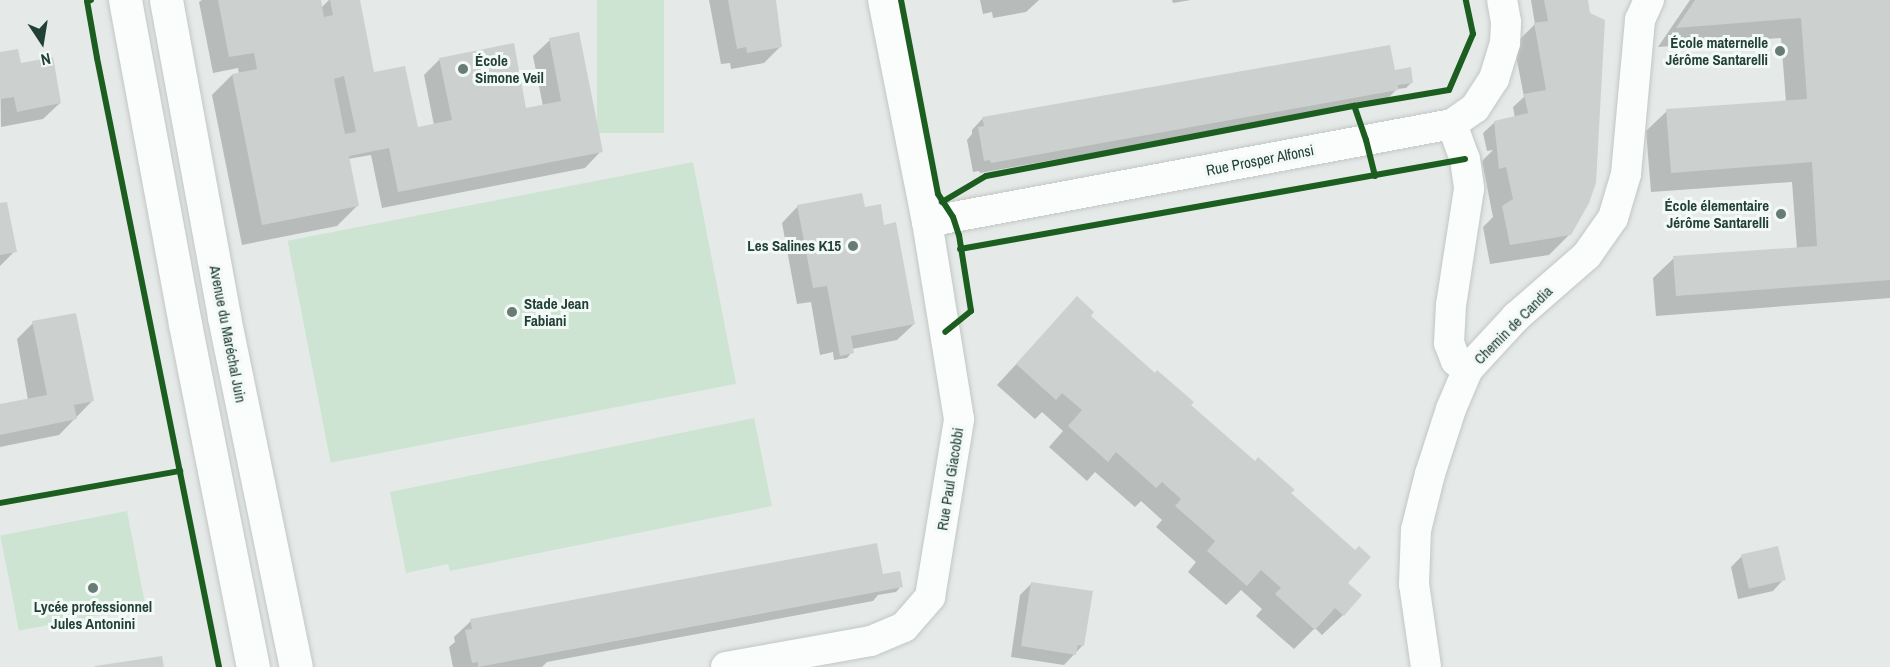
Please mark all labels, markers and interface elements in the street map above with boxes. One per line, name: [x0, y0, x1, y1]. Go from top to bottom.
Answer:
north arrow: [12, 12, 72, 72]
place label: École maternelle Jérôme Santarelli: [1665, 33, 1768, 68]
marker: École maternelle Jérôme Santarelli: [1773, 44, 1787, 58]
text: N: [39, 48, 53, 71]
place label: École Simone Veil: [475, 51, 544, 86]
marker: École Simone Veil: [456, 62, 470, 76]
street label: Rue Prosper Alfonsi: [1204, 141, 1316, 179]
place label: École élementaire Jérôme Santarelli: [1664, 196, 1769, 231]
marker: École élementaire Jérôme Santarelli: [1774, 207, 1788, 221]
place label: Les Salines K15: [747, 237, 841, 255]
marker: Les Salines K15: [846, 239, 860, 253]
street label: Avenue du Maréchal Juin: [206, 264, 250, 404]
street label: Chemin de Candia: [1470, 282, 1556, 368]
place label: Stade Jean Fabiani: [524, 294, 589, 329]
marker: Stade Jean Fabiani: [505, 305, 519, 319]
street label: Rue Paul Giacobbi: [933, 426, 967, 532]
marker: Lycée professionnel Jules Antonini: [86, 581, 100, 595]
place label: Lycée professionnel Jules Antonini: [34, 597, 152, 632]

